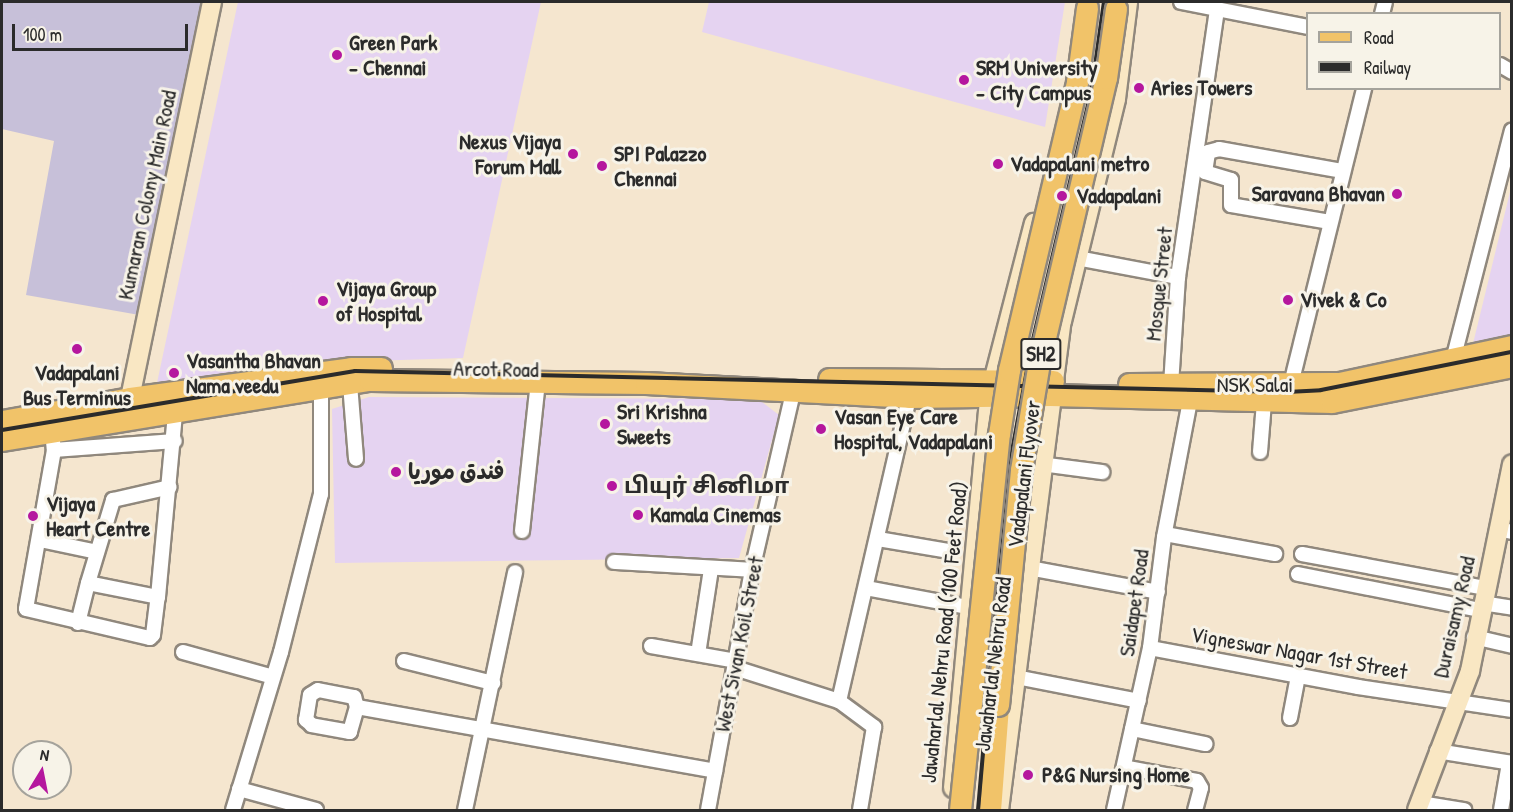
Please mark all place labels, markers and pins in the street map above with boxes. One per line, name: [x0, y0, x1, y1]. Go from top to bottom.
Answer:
place label: Green Park - Chennai: [349, 29, 437, 80]
marker: Green Park - Chennai: [330, 48, 344, 62]
place label: SRM University - City Campus: [976, 54, 1098, 106]
marker: SRM University - City Campus: [957, 73, 971, 87]
place label: Aries Towers: [1151, 75, 1252, 101]
marker: Aries Towers: [1132, 81, 1146, 95]
place label: Nexus Vijaya Forum Mall: [459, 128, 561, 180]
place label: SPI Palazzo Chennai: [614, 140, 706, 192]
marker: Nexus Vijaya Forum Mall: [566, 147, 580, 161]
place label: Vadapalani metro: [1010, 151, 1149, 177]
marker: Vadapalani metro: [991, 157, 1005, 171]
marker: SPI Palazzo Chennai: [595, 159, 609, 173]
place label: Saravana Bhavan: [1252, 181, 1385, 207]
place label: Vadapalani: [1076, 183, 1162, 209]
marker: Vadapalani: [1053, 187, 1071, 205]
marker: Saravana Bhavan: [1390, 187, 1404, 201]
place label: Vijaya Group of Hospital: [336, 275, 436, 326]
place label: Vivek & Co: [1300, 287, 1387, 313]
marker: Vijaya Group of Hospital: [314, 292, 332, 310]
marker: Vivek & Co: [1281, 293, 1295, 307]
marker: Vadapalani Bus Terminus: [70, 342, 84, 356]
place label: Vasantha Bhavan Nama veedu: [186, 347, 321, 398]
place label: Vadapalani Bus Terminus: [23, 359, 131, 410]
marker: Vasantha Bhavan Nama veedu: [167, 366, 181, 380]
place label: Sri Krishna Sweets: [617, 398, 707, 450]
place label: Vasan Eye Care Hospital, Vadapalani: [834, 403, 993, 454]
marker: Sri Krishna Sweets: [598, 417, 612, 431]
marker: Vasan Eye Care Hospital, Vadapalani: [812, 420, 830, 438]
place label: فندق موريا: [408, 459, 504, 485]
marker: فندق موريا: [389, 465, 403, 479]
place label: பியுர் சினிமா: [624, 473, 789, 499]
marker: பியுர் சினிமா: [605, 479, 619, 493]
place label: Vijaya Heart Centre: [46, 490, 150, 542]
place label: Kamala Cinemas: [650, 502, 781, 528]
marker: Vijaya Heart Centre: [24, 507, 42, 525]
marker: Kamala Cinemas: [631, 508, 645, 522]
place label: P&G Nursing Home: [1042, 762, 1190, 788]
marker: P&G Nursing Home: [1019, 766, 1037, 784]

